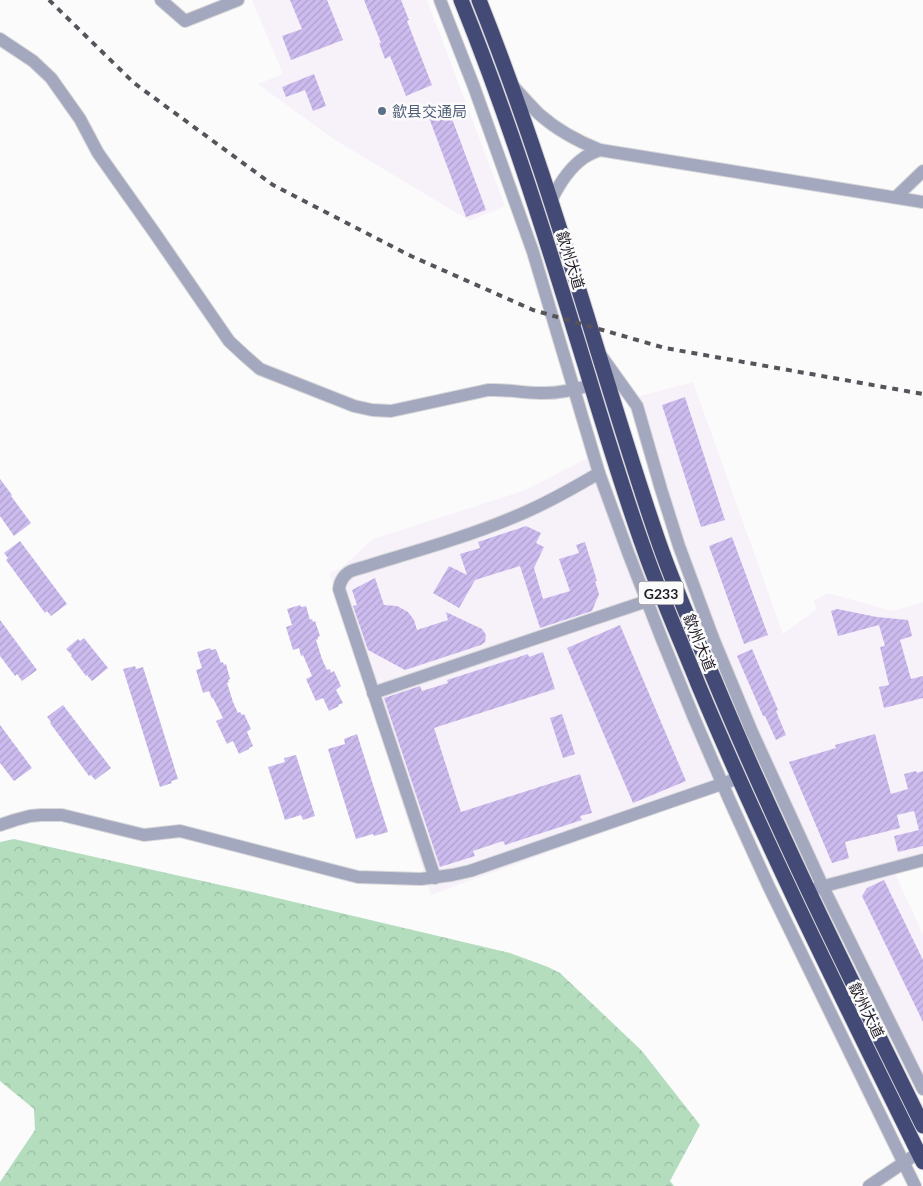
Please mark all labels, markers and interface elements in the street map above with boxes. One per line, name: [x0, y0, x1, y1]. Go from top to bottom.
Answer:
place label: 歙县交通局: [392, 102, 467, 120]
marker: 歙县交通局: [376, 105, 388, 117]
street label: 歙州大道: [554, 229, 588, 291]
road number: G233: [638, 582, 684, 604]
street label: 歙州大道: [680, 611, 720, 673]
street label: 歙州大道: [846, 979, 888, 1041]

